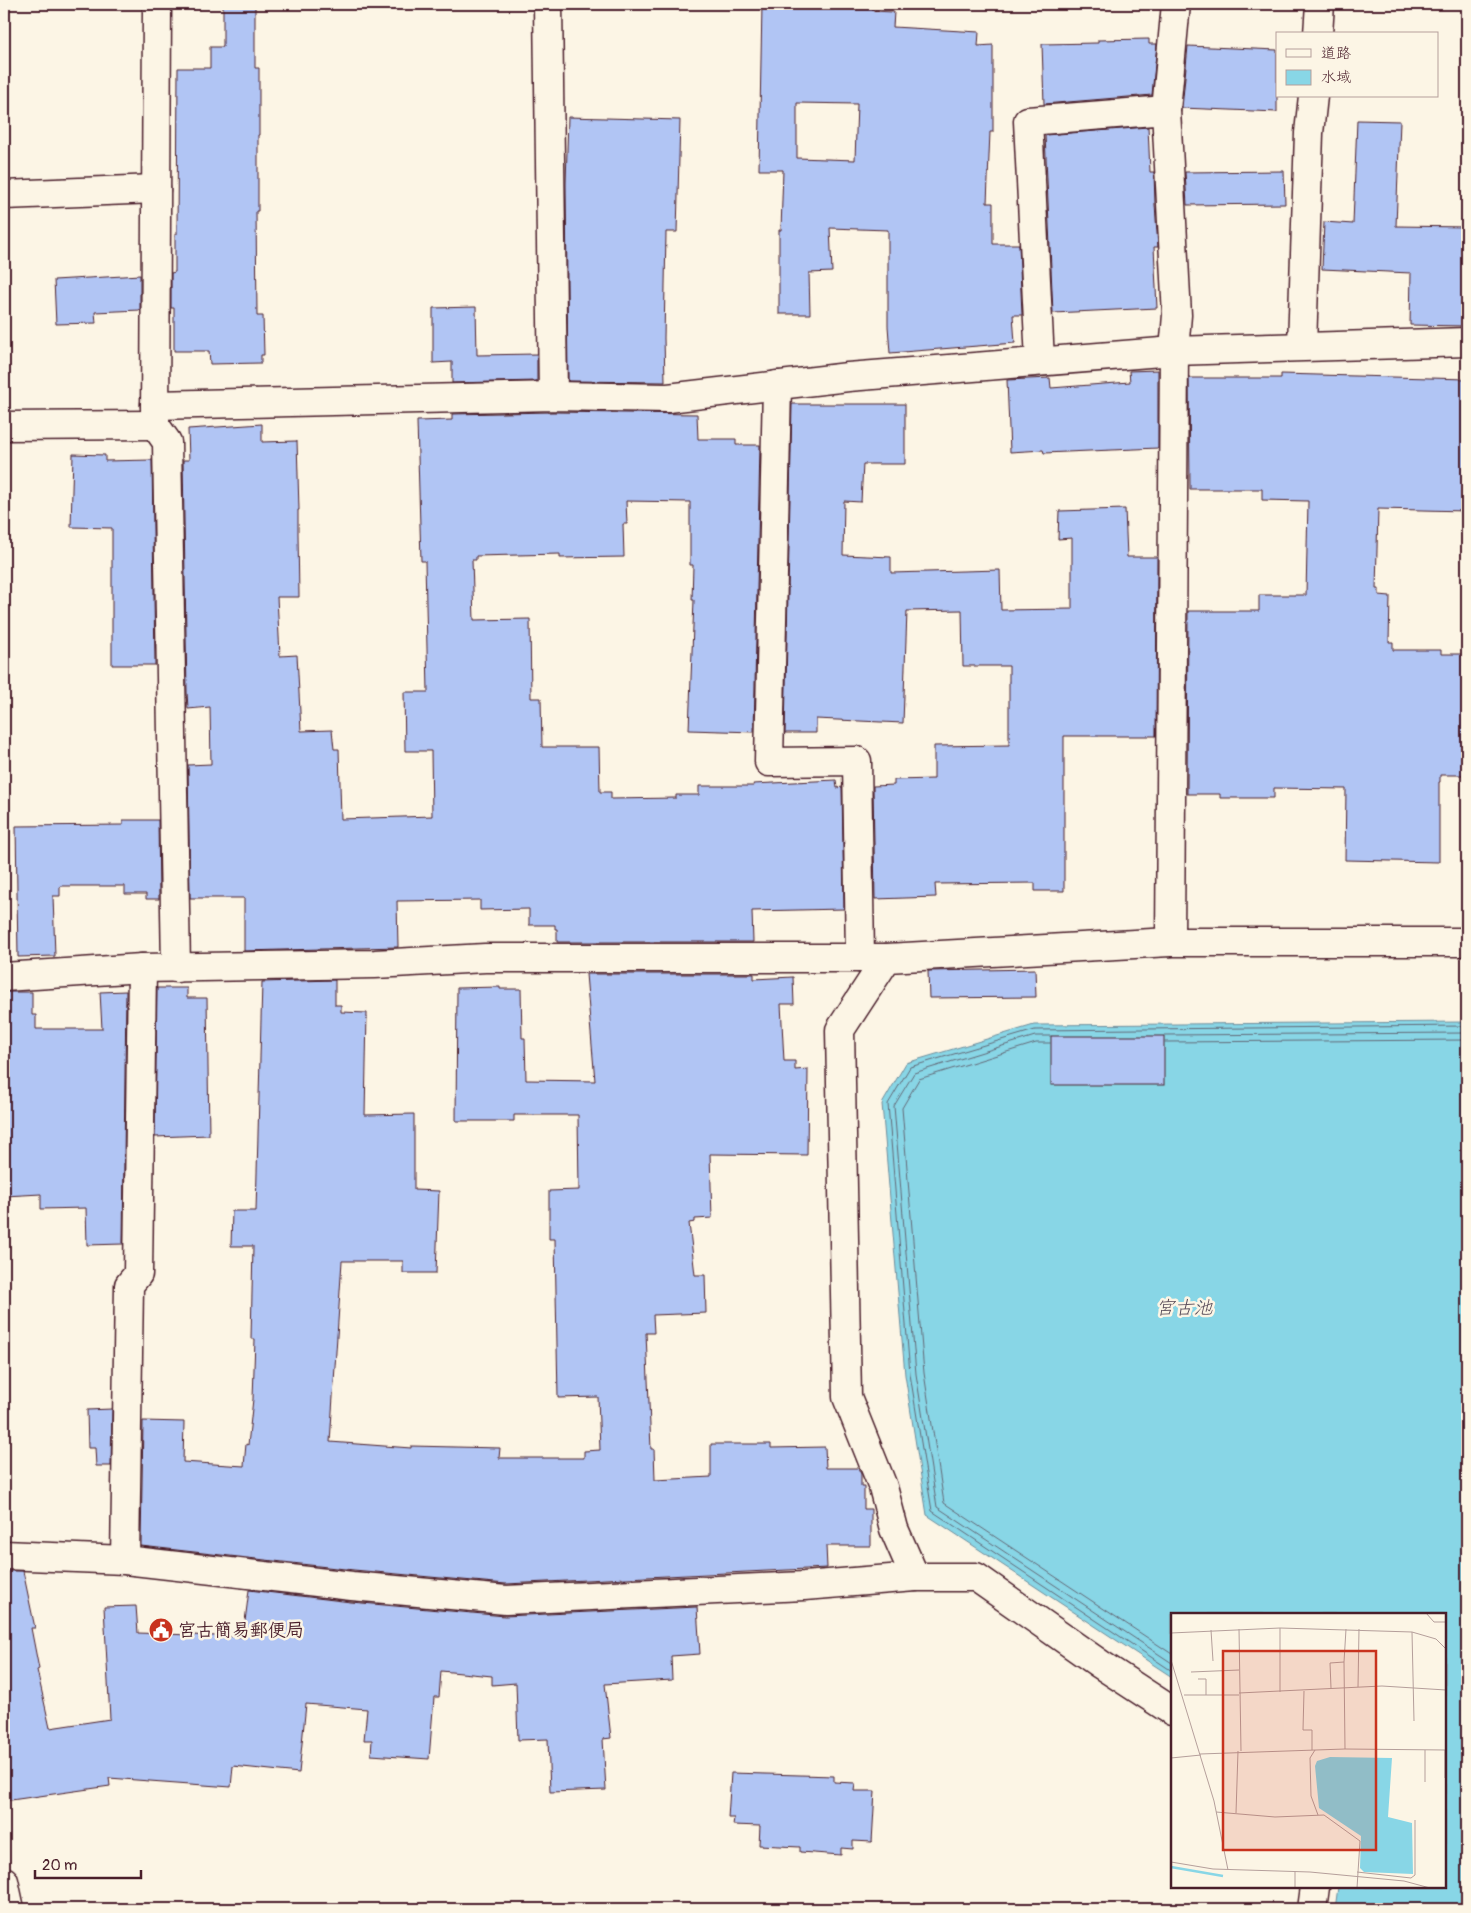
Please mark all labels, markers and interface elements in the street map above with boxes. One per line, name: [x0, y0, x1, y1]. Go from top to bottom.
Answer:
legend: [1276, 32, 1438, 98]
text: 道路: [1321, 44, 1351, 63]
text: 水域: [1321, 68, 1351, 87]
water label: 宮古池: [1155, 1296, 1213, 1320]
inset map: [1171, 1613, 1446, 1888]
public building icon: 宮古簡易郵便局: [148, 1617, 174, 1643]
place label: 宮古簡易郵便局: [178, 1619, 304, 1642]
scale bar: [35, 1848, 141, 1880]
text: 20 m: [42, 1856, 77, 1875]

